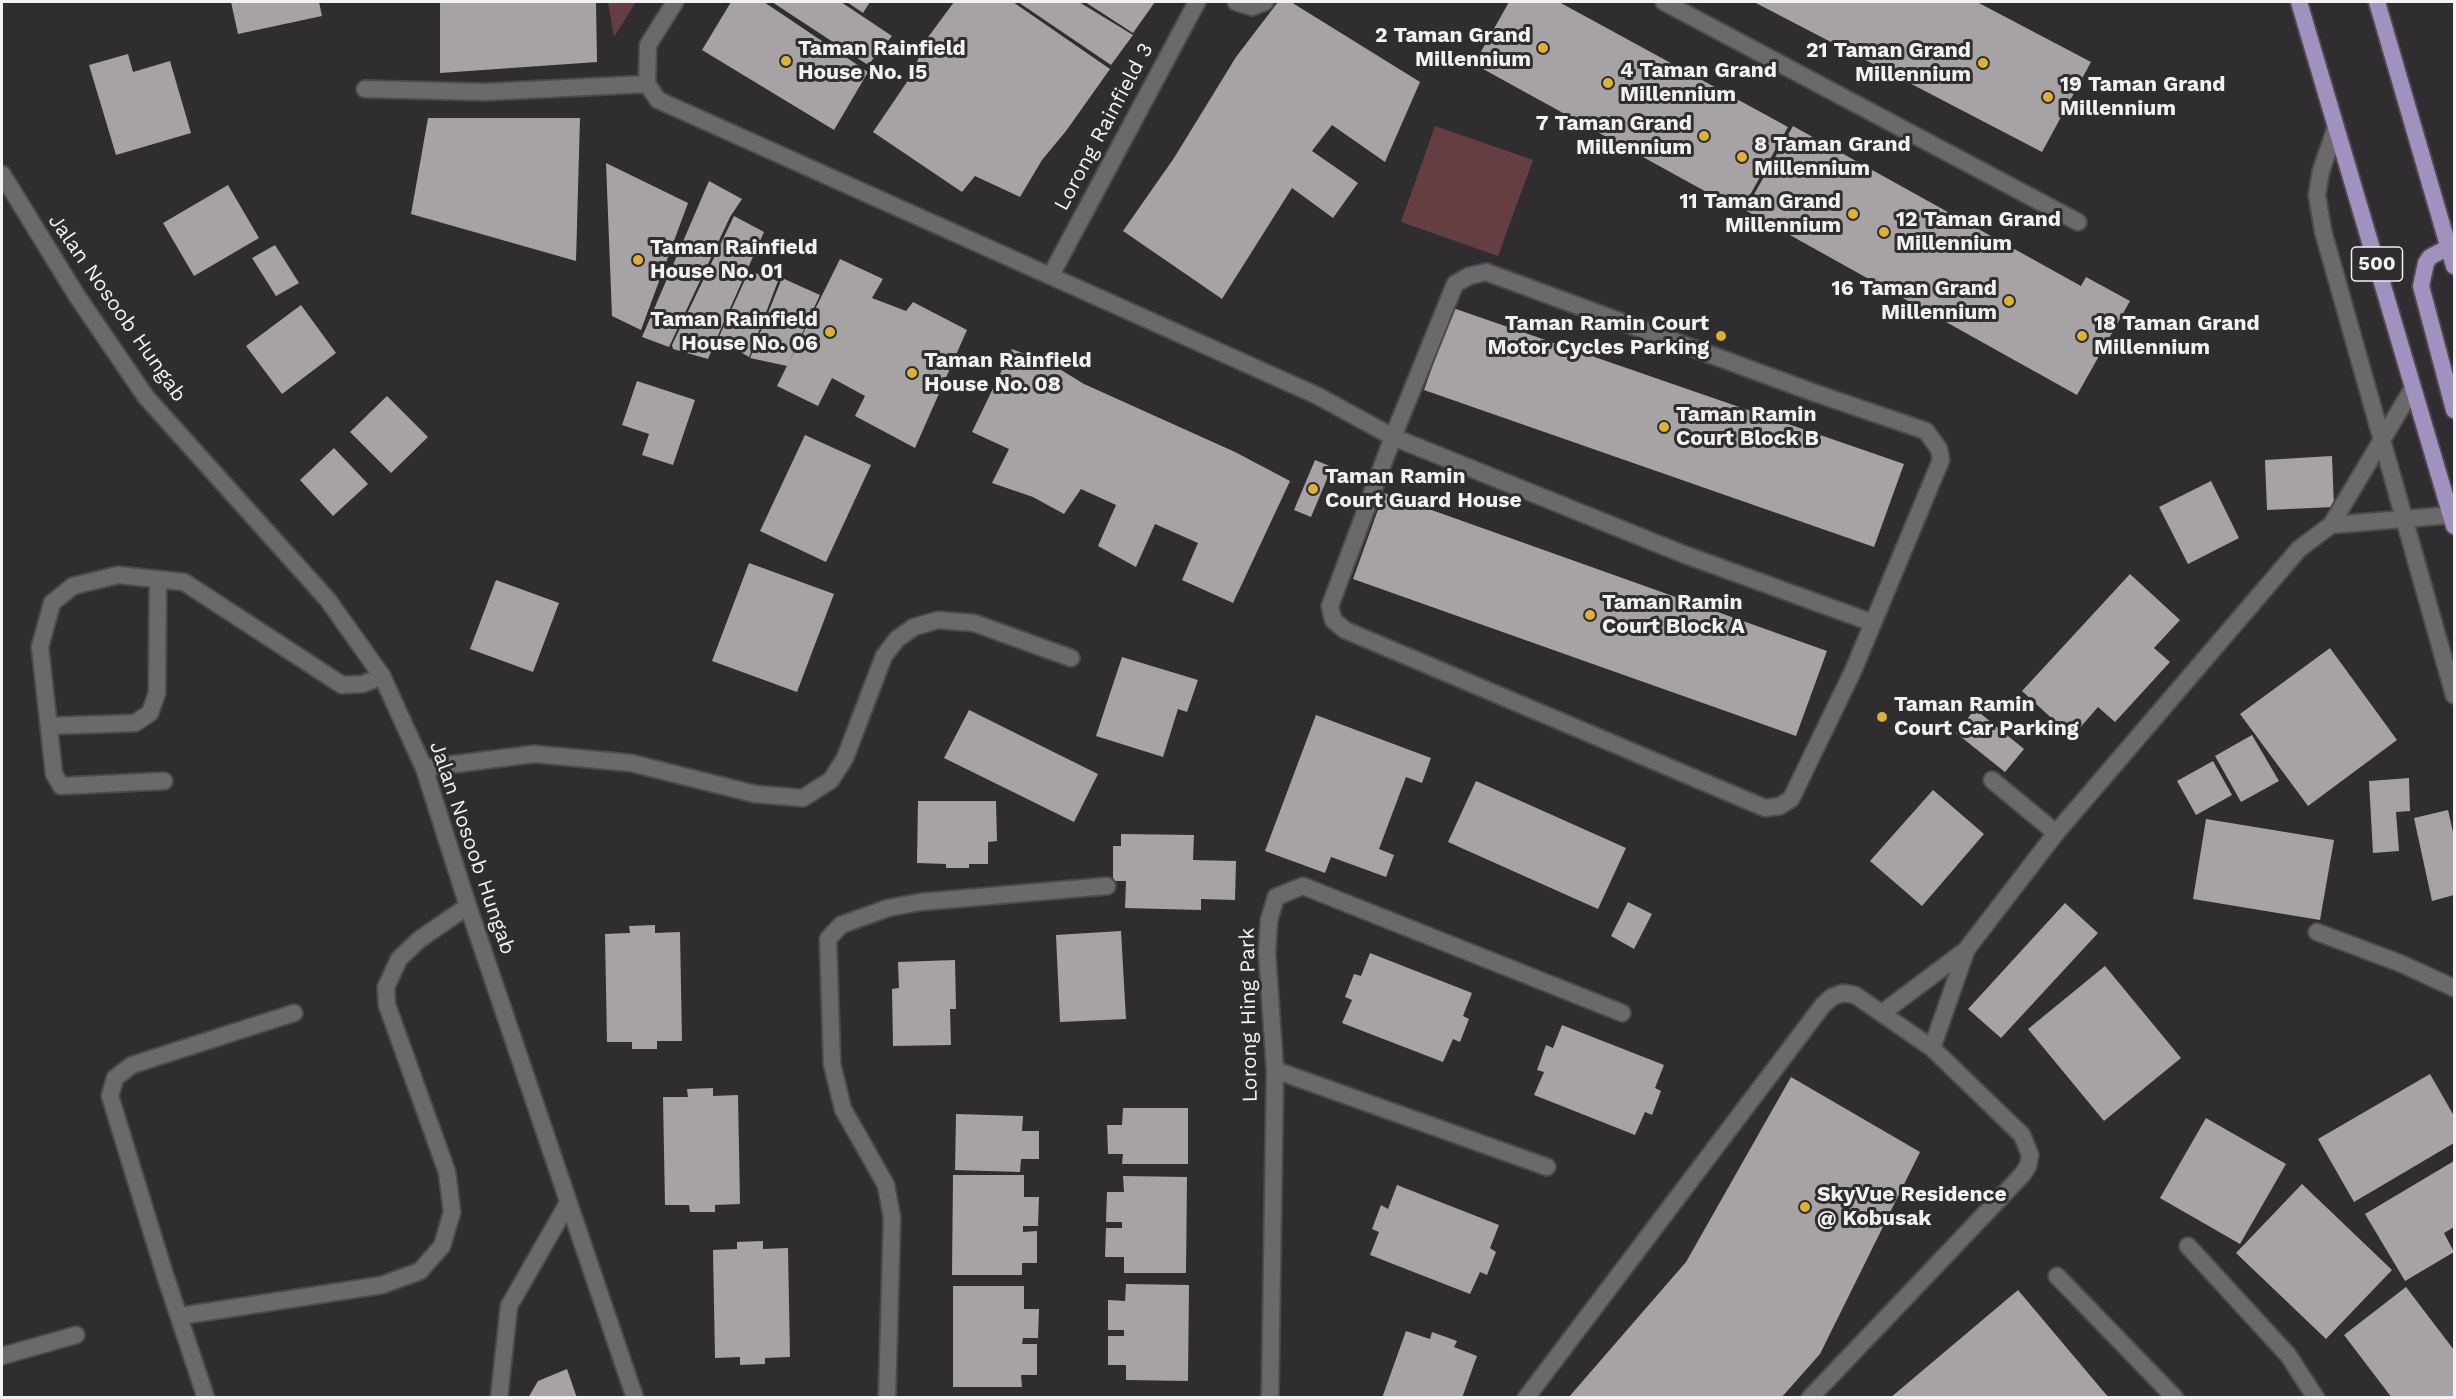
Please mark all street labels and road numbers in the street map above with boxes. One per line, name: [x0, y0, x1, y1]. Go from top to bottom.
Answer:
street label: Lorong Rainfield 3: [1049, 39, 1159, 215]
street label: Jalan Nosoob Hungab: [43, 209, 191, 407]
road number: 500: [2352, 247, 2402, 281]
street label: Jalan Nosoob Hungab: [424, 738, 520, 958]
street label: Lorong Hing Park: [1235, 928, 1263, 1102]

